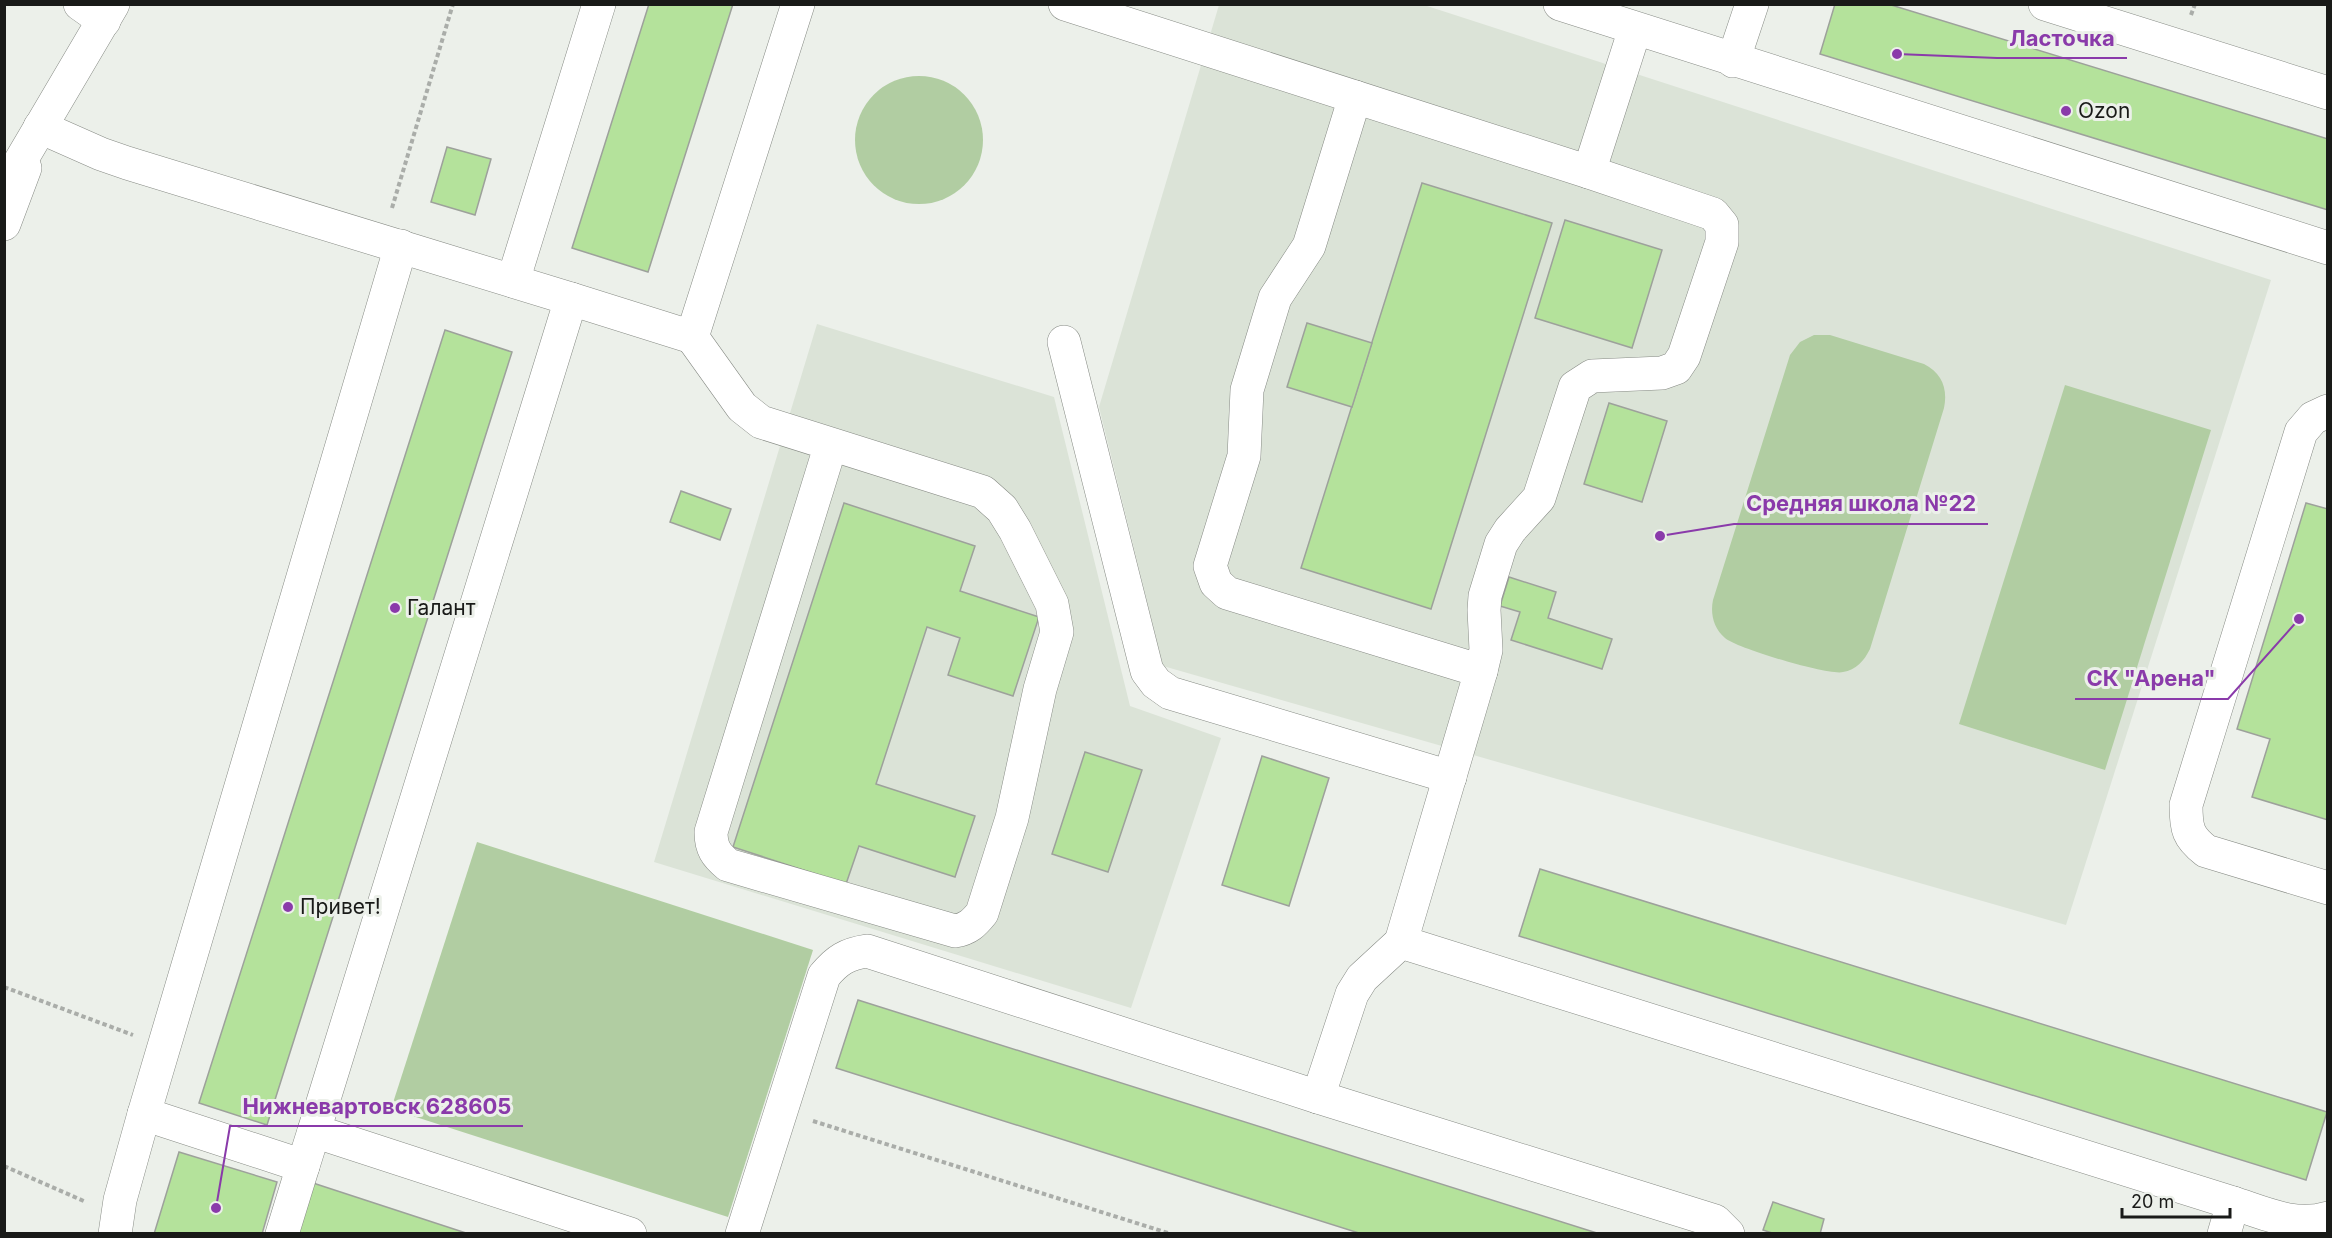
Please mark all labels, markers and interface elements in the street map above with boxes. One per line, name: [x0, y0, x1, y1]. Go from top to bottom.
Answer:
callout: Ласточка: [1997, 18, 2127, 58]
text: Ласточка: [2009, 25, 2115, 51]
place label: Ozon: [2078, 98, 2130, 123]
marker: Ozon: [2059, 104, 2073, 118]
callout: Средняя школа №22: [1734, 484, 1988, 524]
text: Средняя школа №22: [1746, 490, 1976, 516]
place label: Галант: [407, 595, 476, 620]
marker: Галант: [388, 601, 402, 615]
callout: СК "Арена": [2075, 659, 2228, 699]
text: СК "Арена": [2086, 665, 2216, 691]
place label: Привет!: [300, 894, 381, 919]
marker: Привет!: [281, 900, 295, 914]
callout: Нижневартовск 628605: [230, 1086, 523, 1126]
text: Нижневартовск 628605: [243, 1093, 511, 1119]
scale bar: [2122, 1181, 2230, 1219]
text: 20 m: [2131, 1191, 2174, 1212]

